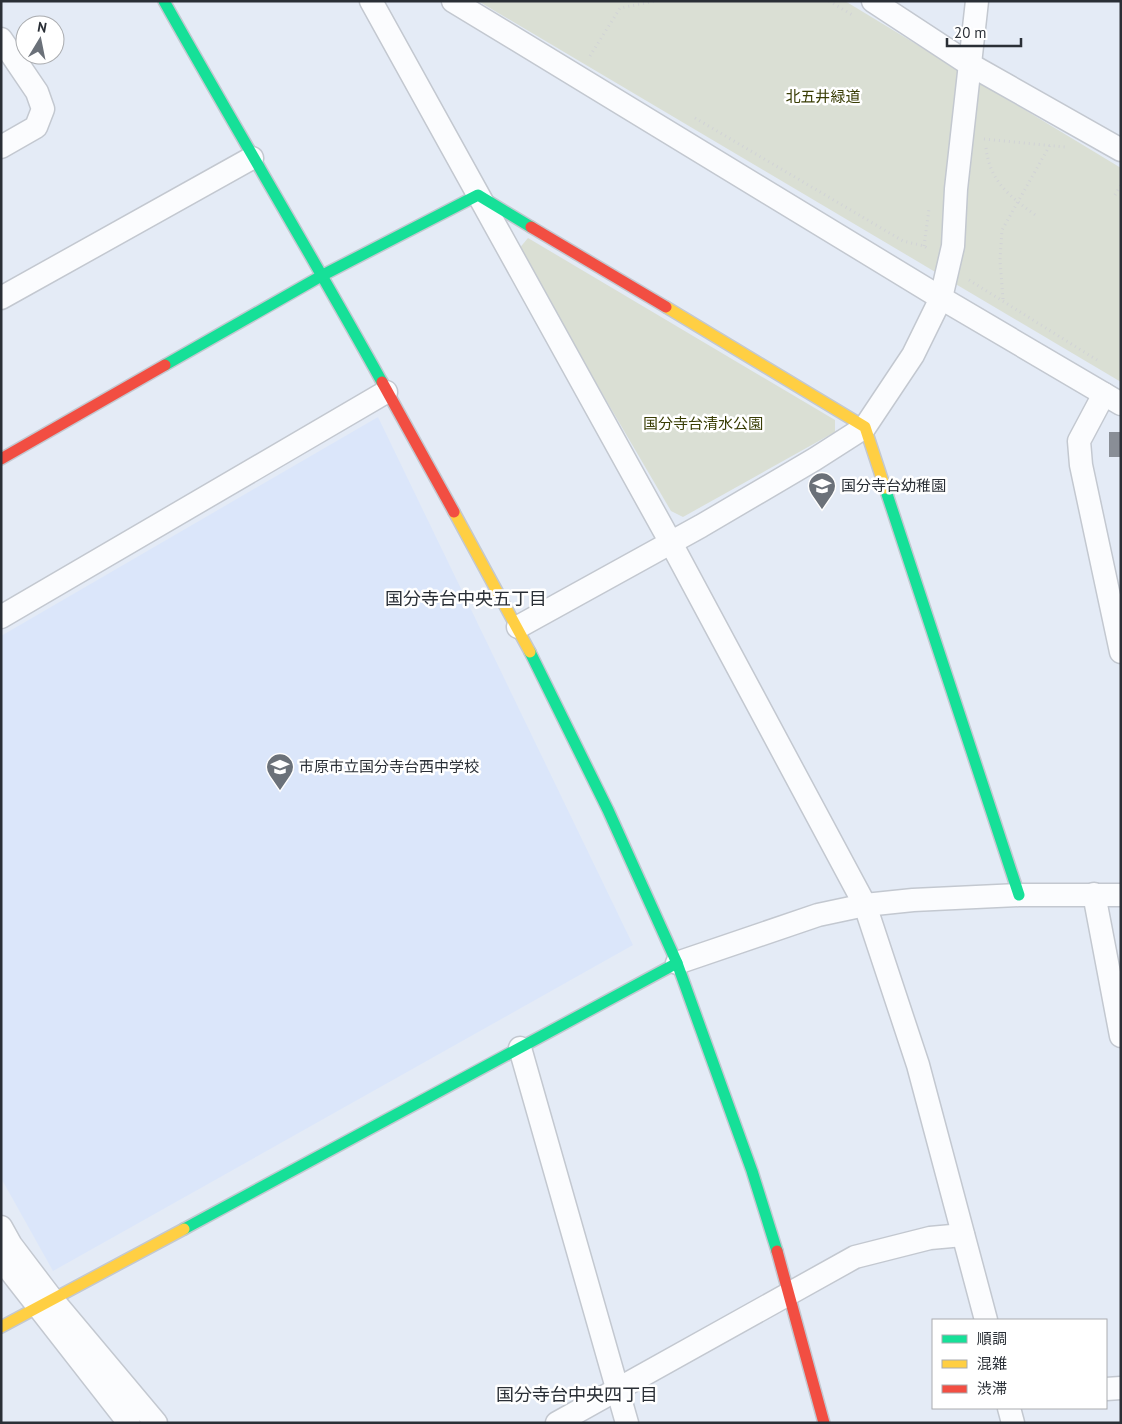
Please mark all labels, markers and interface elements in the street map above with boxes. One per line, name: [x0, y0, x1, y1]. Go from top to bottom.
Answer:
north arrow: [15, 15, 65, 65]
scale bar: [947, 15, 1021, 47]
text: N: [36, 18, 48, 37]
text: 20 m: [954, 23, 987, 42]
park label: 北五井緑道: [785, 87, 861, 106]
park label: 国分寺台清水公園: [643, 414, 763, 433]
school or university icon: 国分寺台幼稚園: [807, 471, 837, 510]
place label: 国分寺台幼稚園: [841, 476, 946, 495]
district label: 国分寺台中央五丁目: [385, 587, 547, 610]
school or university icon: 市原市立国分寺台西中学校: [265, 752, 295, 791]
place label: 市原市立国分寺台西中学校: [299, 757, 479, 776]
legend: [932, 1319, 1107, 1409]
text: 順調: [977, 1329, 1007, 1348]
text: 混雑: [977, 1354, 1007, 1373]
text: 渋滞: [977, 1379, 1007, 1398]
district label: 国分寺台中央四丁目: [496, 1383, 658, 1406]

